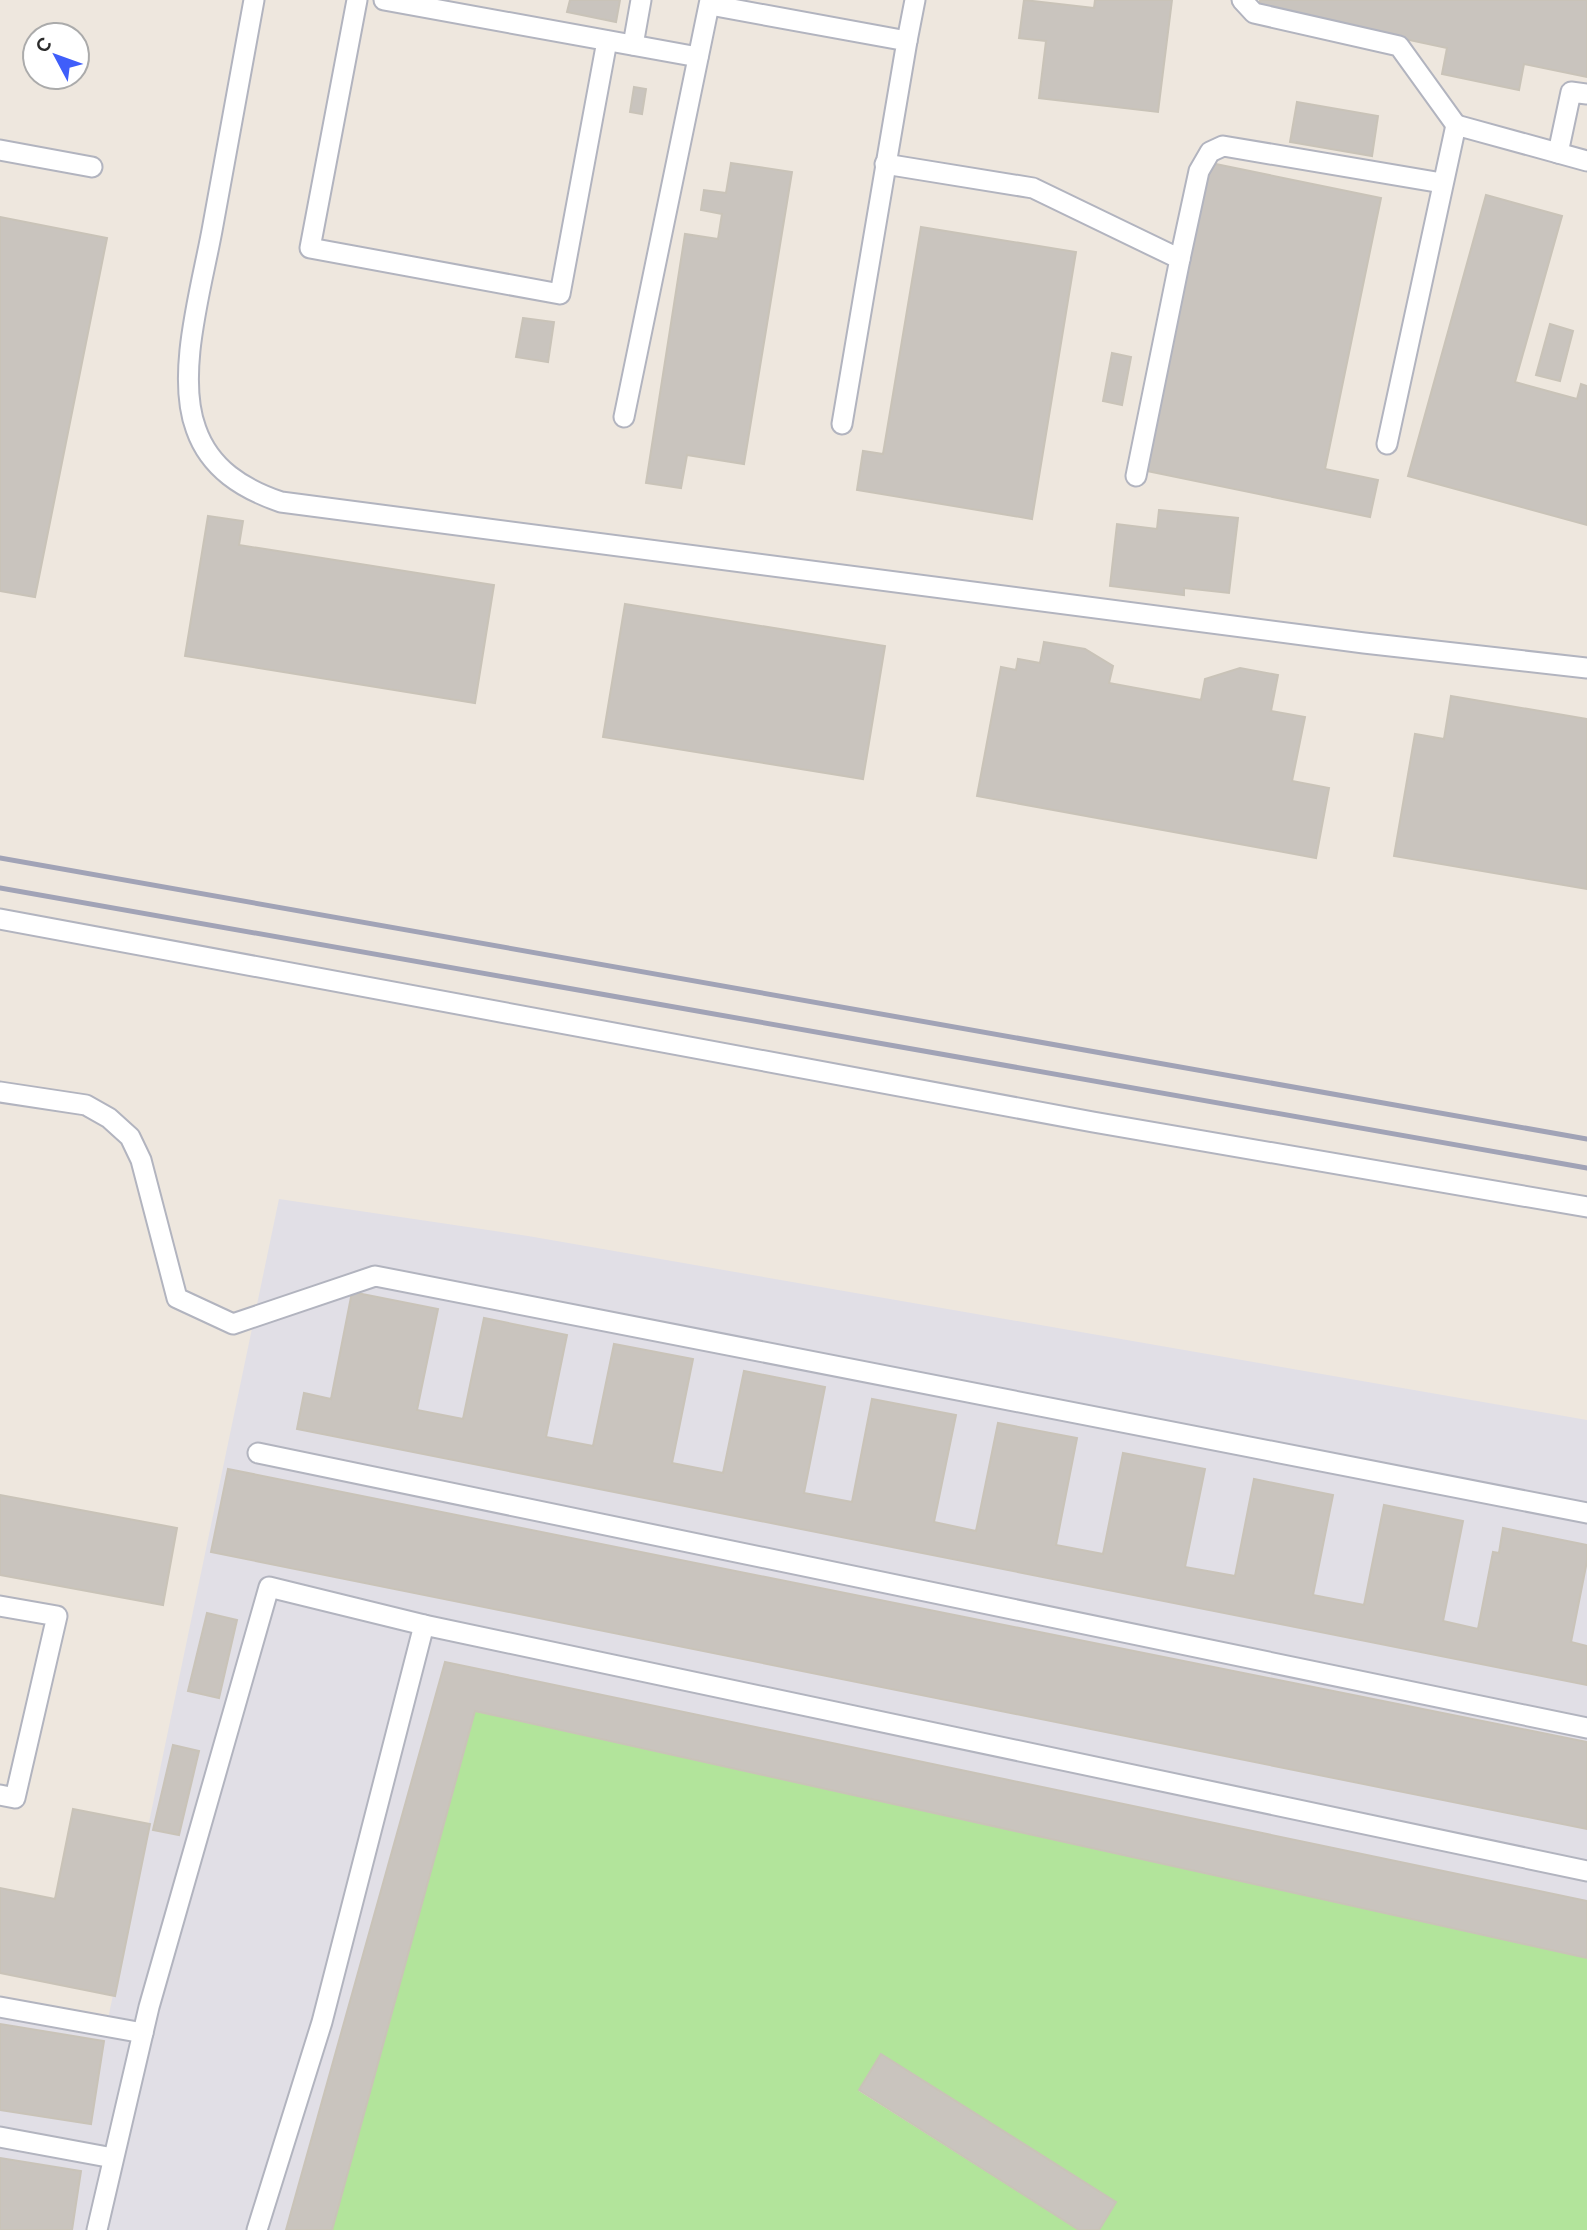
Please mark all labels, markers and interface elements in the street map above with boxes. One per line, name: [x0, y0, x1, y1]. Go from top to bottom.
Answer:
north arrow: [21, 21, 91, 91]
text: С: [31, 33, 56, 57]

